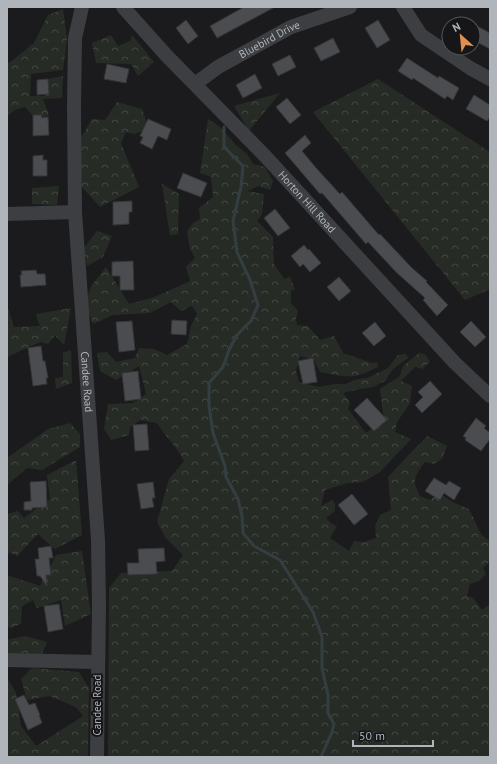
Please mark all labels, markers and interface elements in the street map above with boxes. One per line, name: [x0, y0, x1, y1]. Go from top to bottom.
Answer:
north arrow: [441, 16, 481, 56]
street label: Bluebird Drive: [236, 17, 302, 61]
text: N: [450, 19, 463, 35]
street label: Horton Hill Road: [275, 168, 339, 236]
street label: Candee Road: [78, 351, 96, 413]
street label: Candee Road: [90, 675, 104, 735]
scale bar: [353, 722, 433, 748]
text: 50 m: [359, 728, 385, 743]

